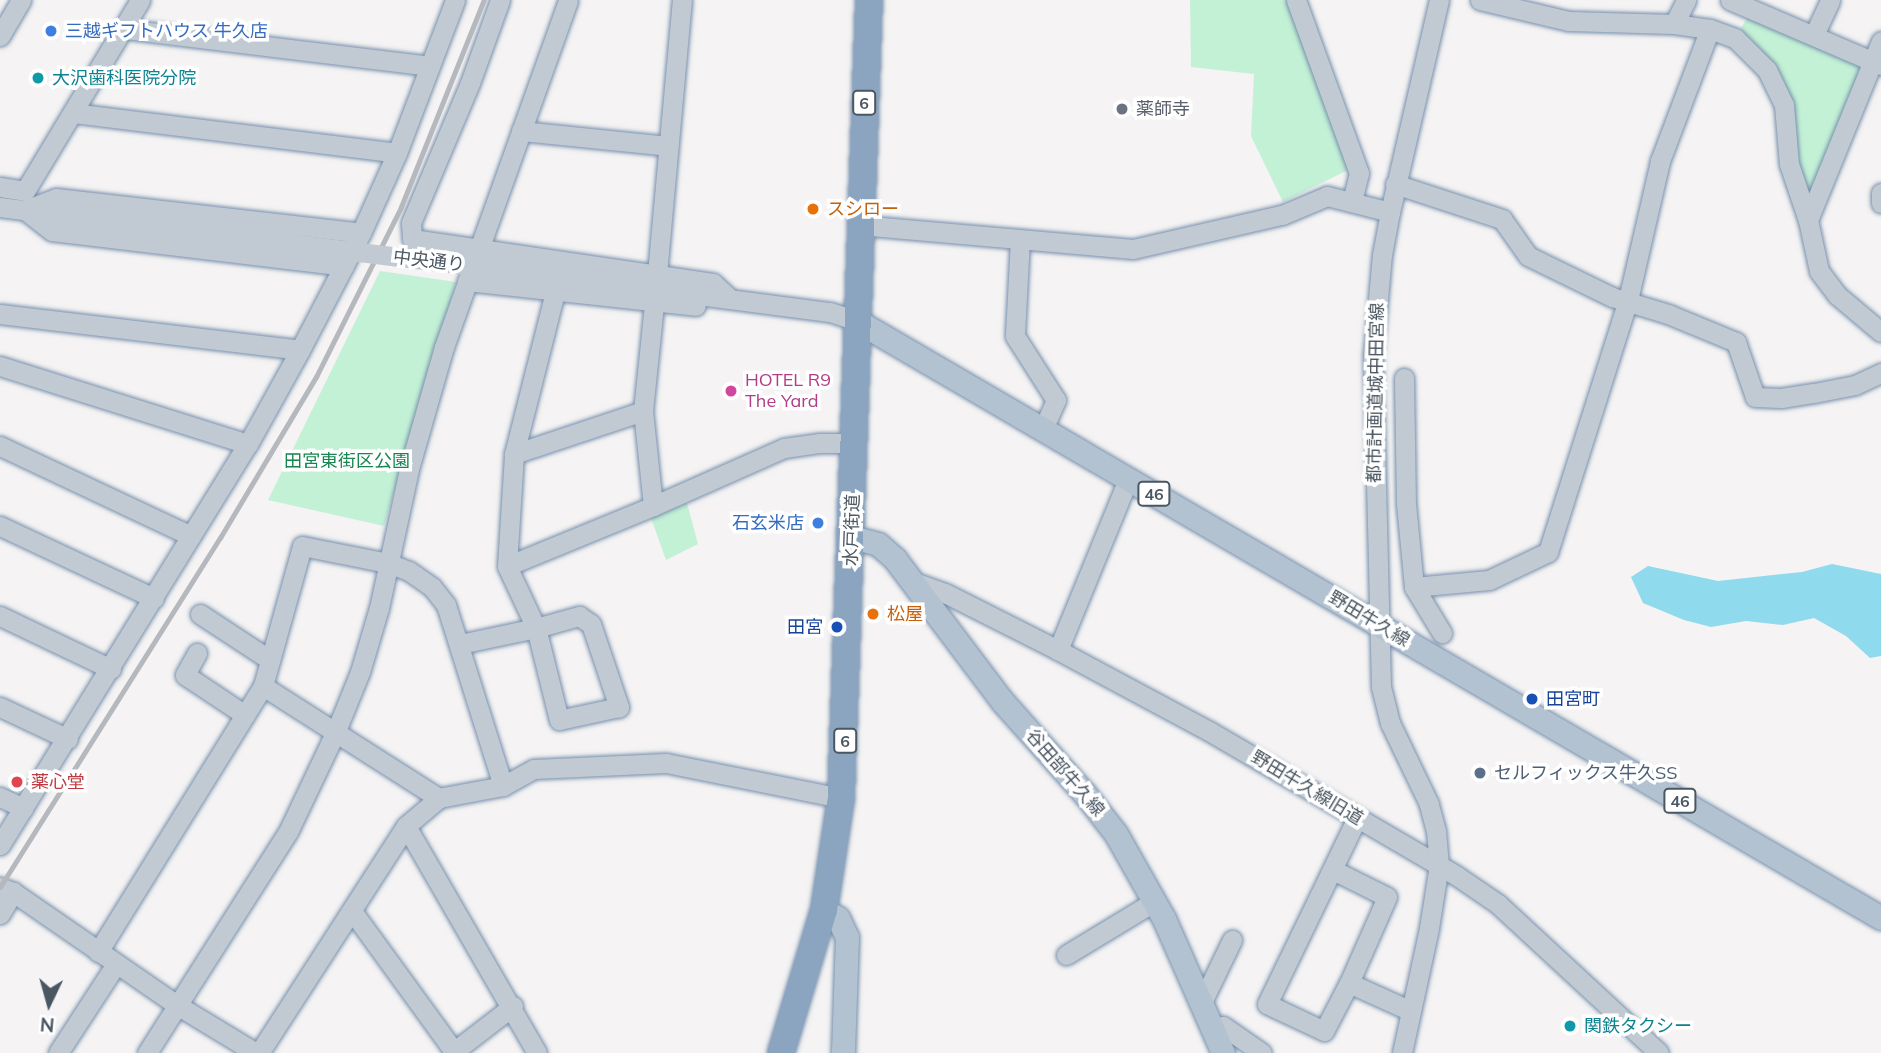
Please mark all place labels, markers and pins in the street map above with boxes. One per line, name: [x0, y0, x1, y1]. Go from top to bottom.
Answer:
place label: 三越ギフトハウス 牛久店: [65, 20, 268, 42]
marker: 三越ギフトハウス 牛久店: [43, 23, 59, 39]
place label: 大沢歯科医院分院: [52, 67, 196, 89]
marker: 大沢歯科医院分院: [30, 70, 46, 86]
place label: 薬師寺: [1136, 98, 1190, 120]
marker: 薬師寺: [1114, 101, 1130, 117]
place label: スシロー: [827, 198, 899, 220]
marker: スシロー: [805, 201, 821, 217]
place label: HOTEL R9 The Yard: [745, 370, 831, 412]
marker: HOTEL R9 The Yard: [723, 383, 739, 399]
place label: 石玄米店: [732, 512, 804, 534]
marker: 石玄米店: [810, 515, 826, 531]
place label: 松屋: [887, 603, 923, 625]
marker: 松屋: [865, 606, 881, 622]
place label: 田宮: [787, 616, 823, 638]
marker: 田宮: [829, 619, 845, 635]
place label: 田宮町: [1546, 688, 1600, 710]
marker: 田宮町: [1524, 691, 1540, 707]
place label: セルフィックス牛久SS: [1494, 762, 1678, 784]
marker: セルフィックス牛久SS: [1472, 765, 1488, 781]
place label: 薬心堂: [31, 771, 85, 793]
marker: 薬心堂: [9, 774, 25, 790]
place label: 関鉄タクシー: [1584, 1015, 1692, 1037]
marker: 関鉄タクシー: [1562, 1018, 1578, 1034]

